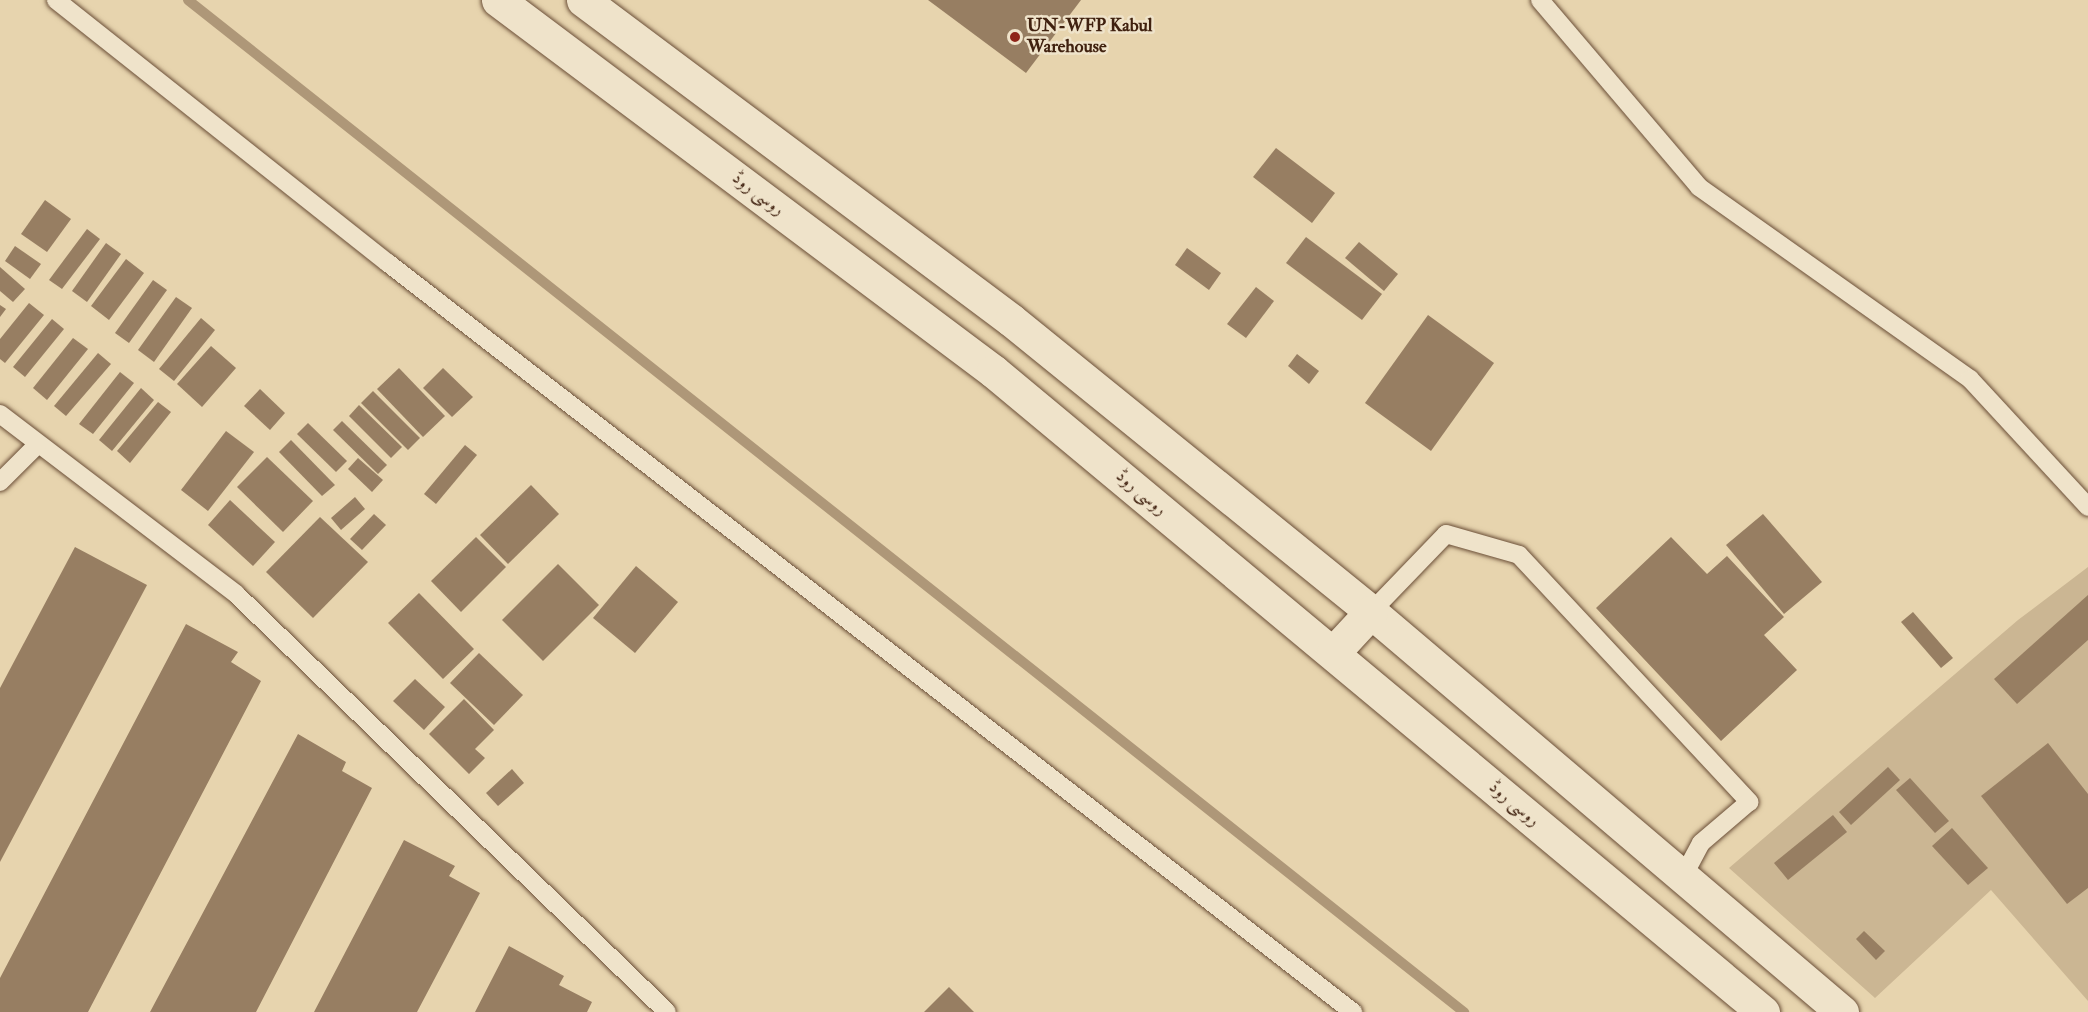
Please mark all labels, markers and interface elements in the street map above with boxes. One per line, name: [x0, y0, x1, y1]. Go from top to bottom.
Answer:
place label: UN-WFP Kabul Warehouse: [1027, 16, 1152, 58]
marker: UN-WFP Kabul Warehouse: [1008, 30, 1022, 44]
street label: روسی روڈ: [728, 167, 788, 221]
street label: روسی روڈ: [1111, 465, 1171, 521]
street label: روسی روڈ: [1484, 776, 1544, 832]

